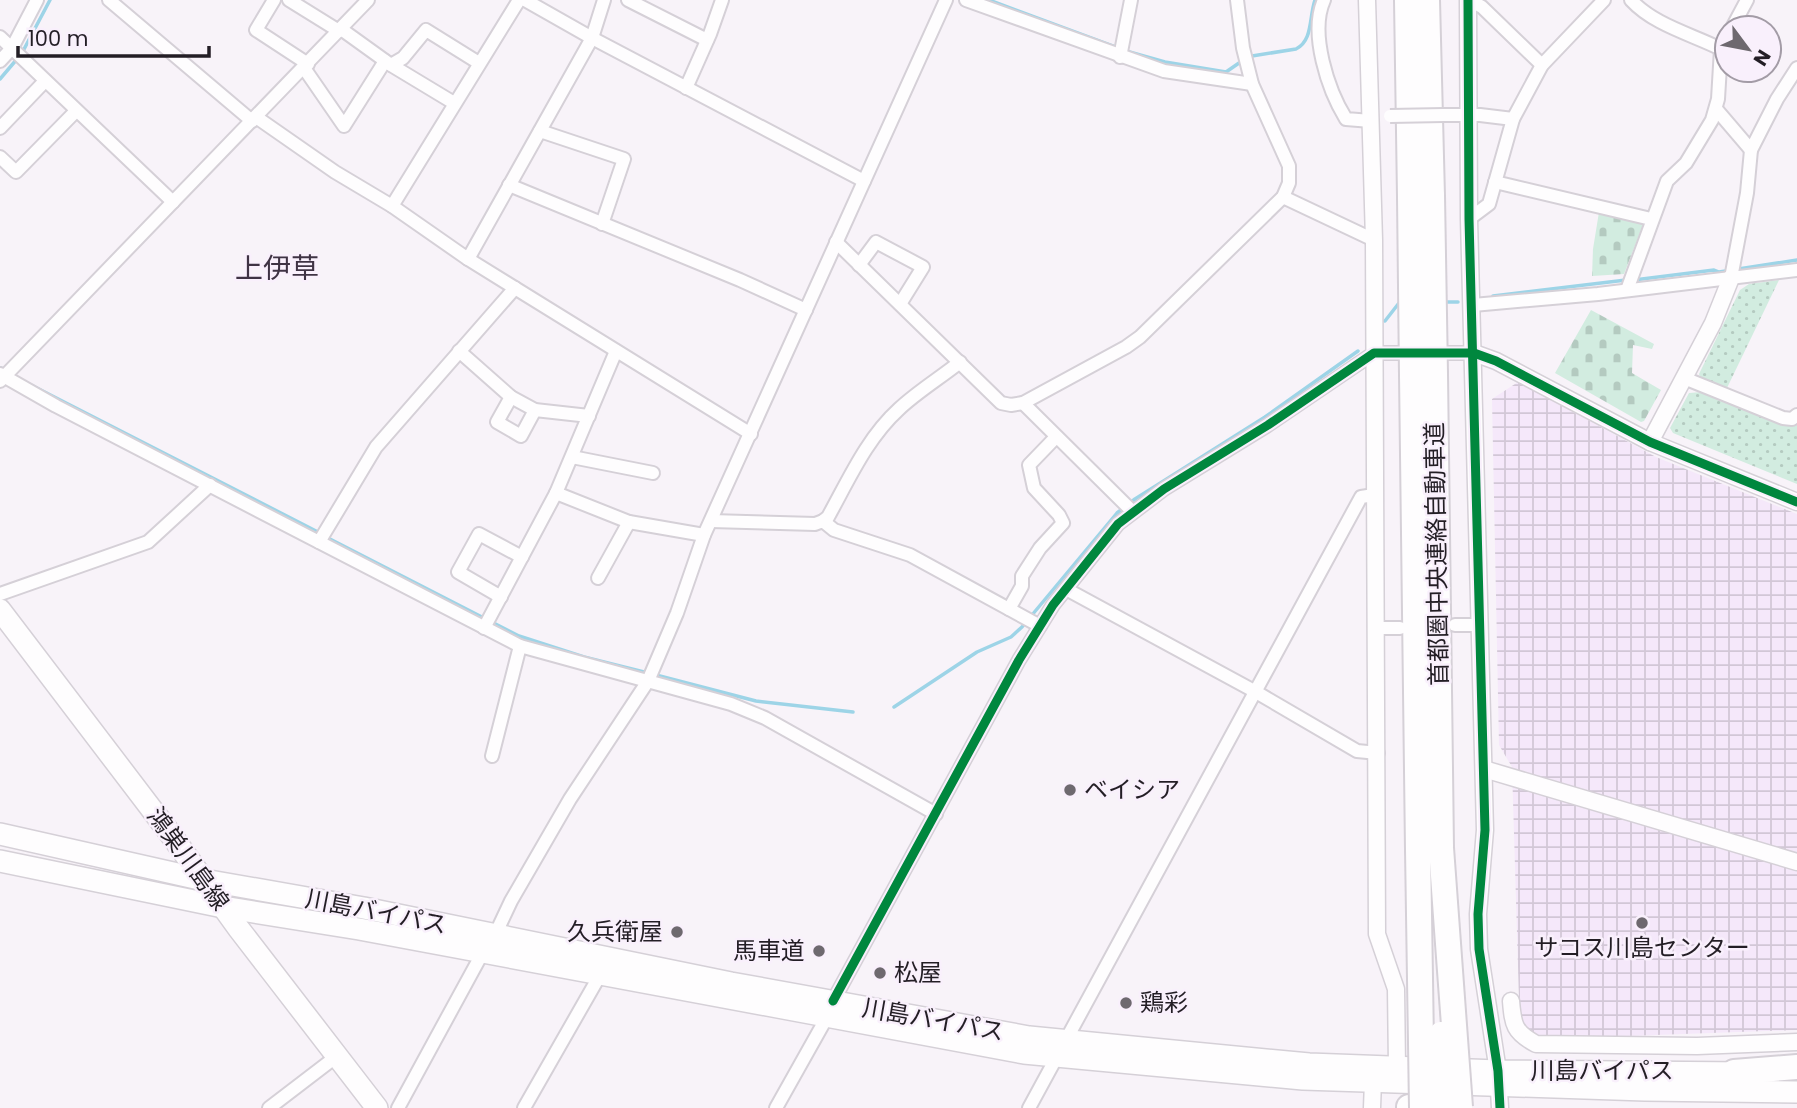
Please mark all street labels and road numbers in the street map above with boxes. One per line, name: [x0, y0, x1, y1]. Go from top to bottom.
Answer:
street label: 首都圏中央連絡自動車道: [1418, 422, 1455, 686]
street label: 鴻巣川島線: [140, 800, 237, 917]
street label: 川島バイパス: [302, 882, 450, 941]
street label: 川島バイパス: [860, 991, 1007, 1048]
street label: 川島バイパス: [1530, 1054, 1674, 1087]

